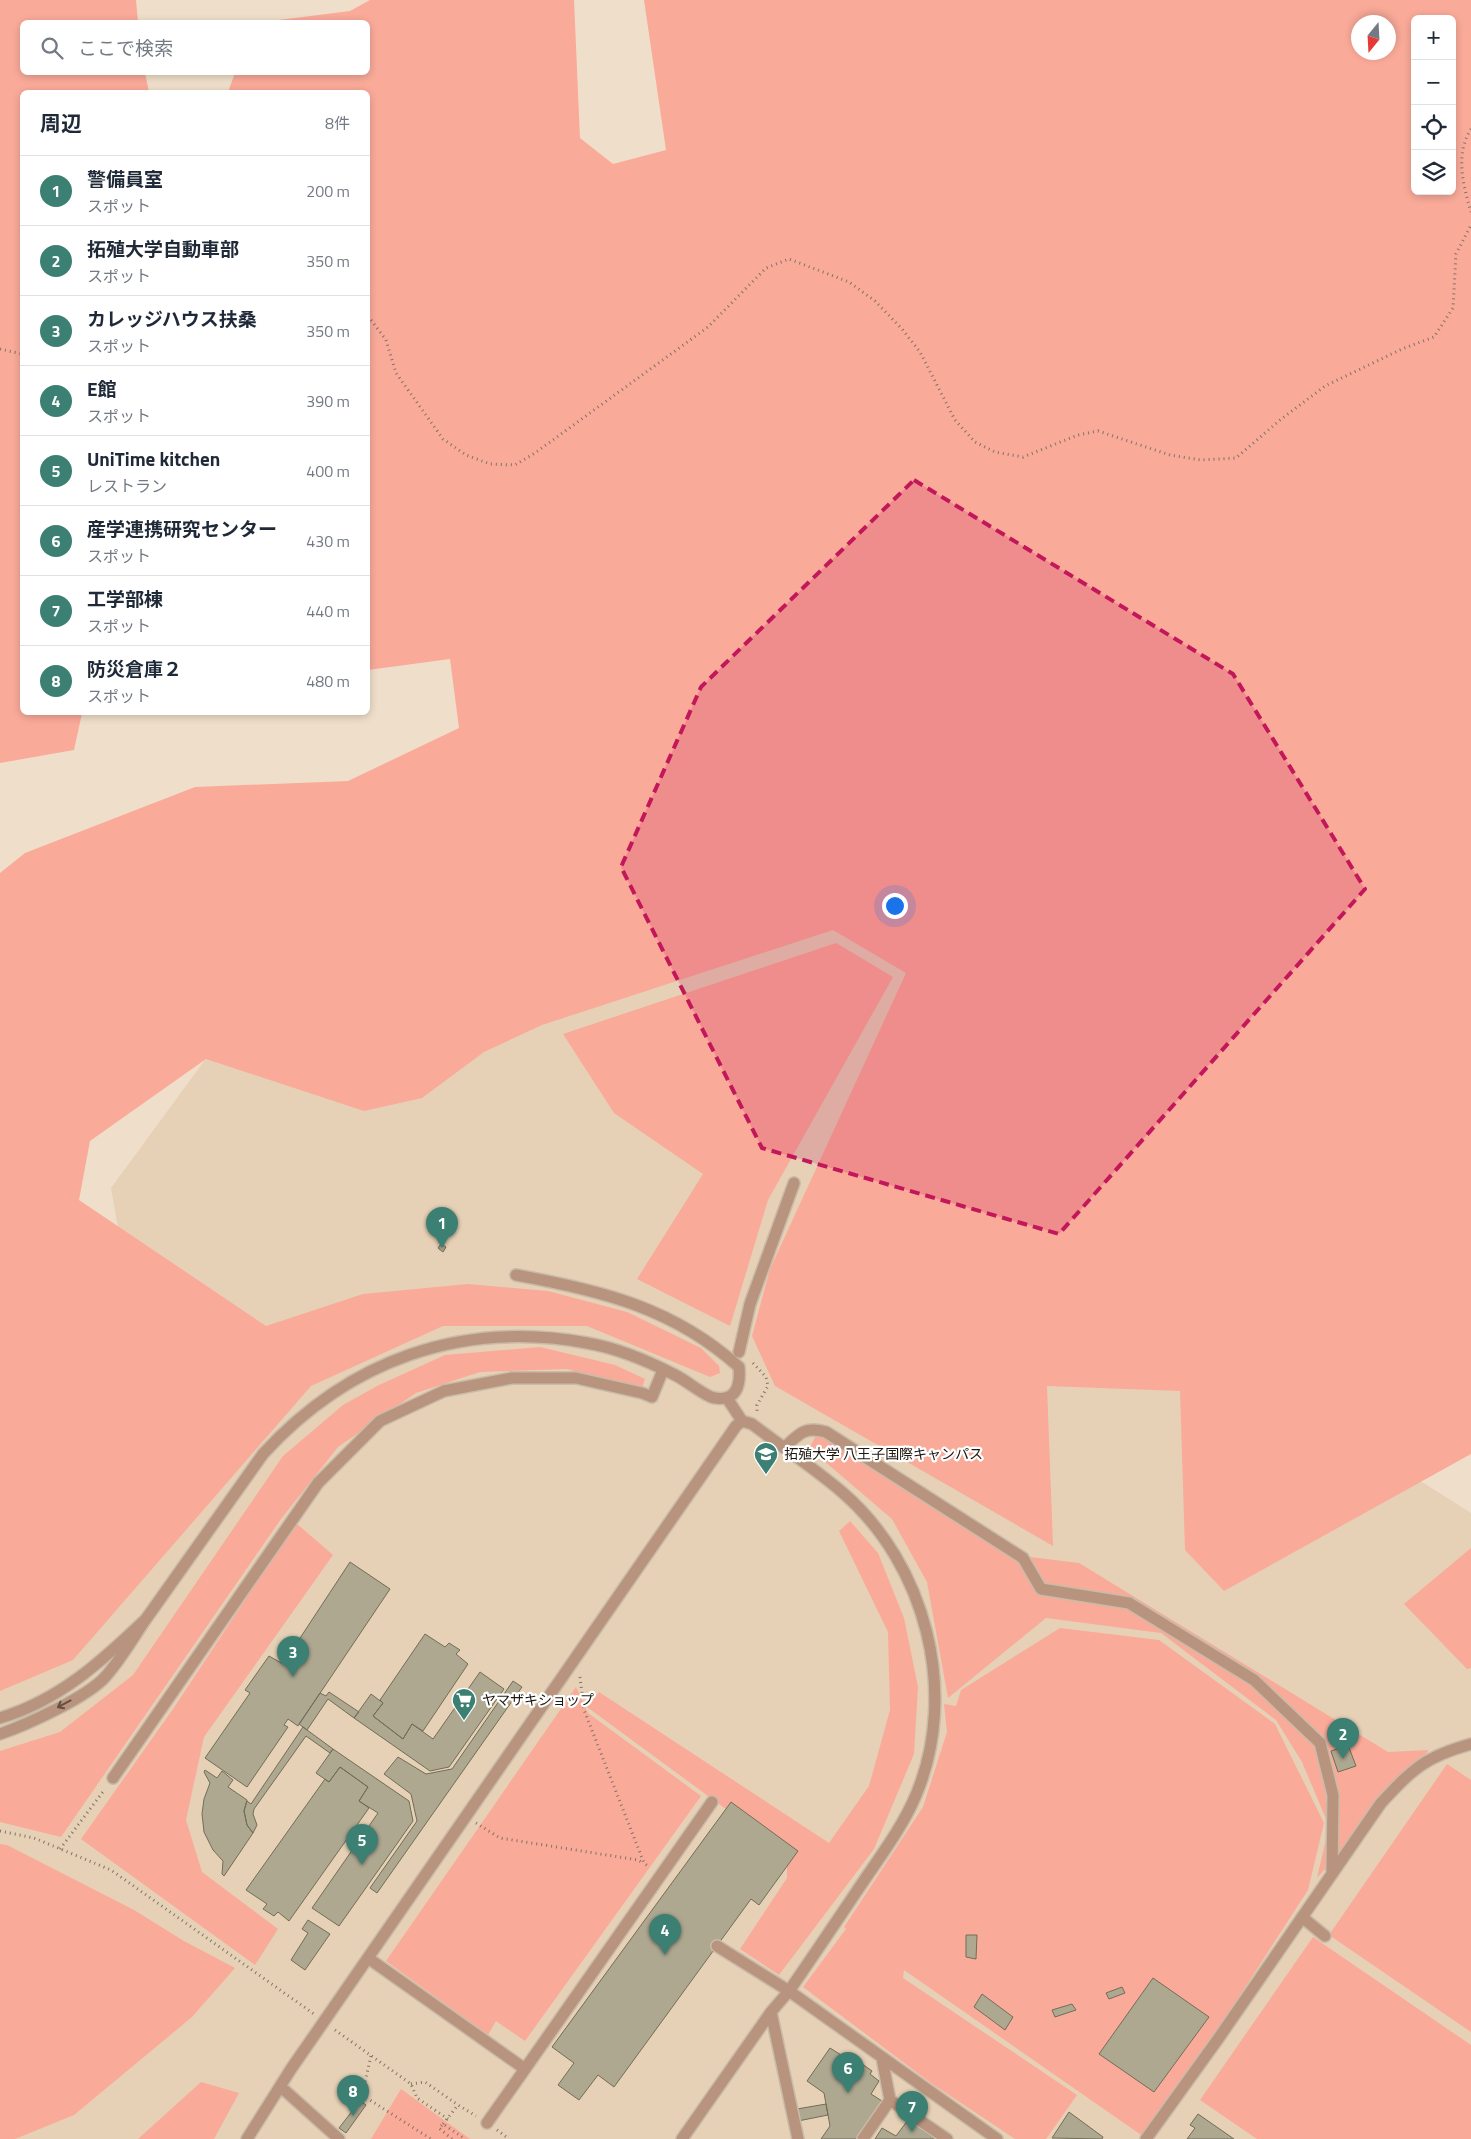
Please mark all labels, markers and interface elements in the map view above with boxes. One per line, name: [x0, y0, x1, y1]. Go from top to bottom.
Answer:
north arrow: [1351, 15, 1396, 60]
map controls: [1411, 15, 1456, 195]
button: +: [1411, 15, 1456, 60]
search box: [20, 20, 370, 75]
text: ここで検索: [78, 33, 173, 62]
icon: search: [38, 34, 66, 62]
button: −: [1411, 60, 1456, 105]
button: locate: [1411, 105, 1456, 150]
text: 周辺: [40, 107, 82, 139]
text: 8件: [325, 111, 350, 135]
button: layers: [1411, 150, 1456, 195]
text: 警備員室: [87, 164, 163, 193]
text: 1: [52, 179, 60, 203]
text: 200 m: [306, 179, 350, 203]
text: スポット: [87, 194, 151, 218]
text: 拓殖大学自動車部: [87, 234, 239, 263]
text: 2: [52, 249, 60, 273]
text: 350 m: [306, 249, 350, 273]
text: スポット: [87, 264, 151, 288]
text: カレッジハウス扶桑: [87, 304, 257, 333]
text: 3: [52, 319, 60, 343]
text: 350 m: [306, 319, 350, 343]
text: スポット: [87, 334, 151, 358]
text: E館: [87, 374, 117, 403]
text: 4: [52, 389, 60, 413]
text: 390 m: [306, 389, 350, 413]
text: スポット: [87, 404, 151, 428]
text: UniTime kitchen: [87, 444, 220, 473]
text: 5: [52, 459, 60, 483]
text: 400 m: [306, 459, 350, 483]
text: レストラン: [87, 474, 167, 498]
text: 産学連携研究センター: [87, 514, 277, 543]
text: 6: [52, 529, 60, 553]
text: 430 m: [306, 529, 350, 553]
text: スポット: [87, 544, 151, 568]
text: 工学部棟: [87, 584, 163, 613]
text: 7: [52, 599, 60, 623]
text: 440 m: [306, 599, 350, 623]
text: スポット: [87, 614, 151, 638]
text: 防災倉庫２: [87, 654, 182, 683]
text: 8: [52, 669, 60, 693]
text: 480 m: [306, 669, 350, 693]
text: スポット: [87, 684, 151, 708]
your location: [882, 893, 908, 919]
pin: 1: [426, 1207, 458, 1248]
school or university icon: 拓殖大学 八王子国際キャンパス: [753, 1441, 779, 1475]
place label: 拓殖大学 八王子国際キャンパス: [784, 1443, 983, 1464]
pin: 3: [277, 1636, 309, 1677]
supermarket icon: ヤマザキショップ: [451, 1687, 477, 1721]
place label: ヤマザキショップ: [482, 1689, 594, 1710]
one-way arrow: [57, 1700, 72, 1709]
pin: 2: [1327, 1718, 1359, 1759]
pin: 5: [346, 1824, 378, 1865]
pin: 4: [649, 1914, 681, 1955]
pin: 6: [832, 2052, 864, 2093]
pin: 8: [337, 2075, 369, 2116]
pin: 7: [896, 2091, 928, 2132]

